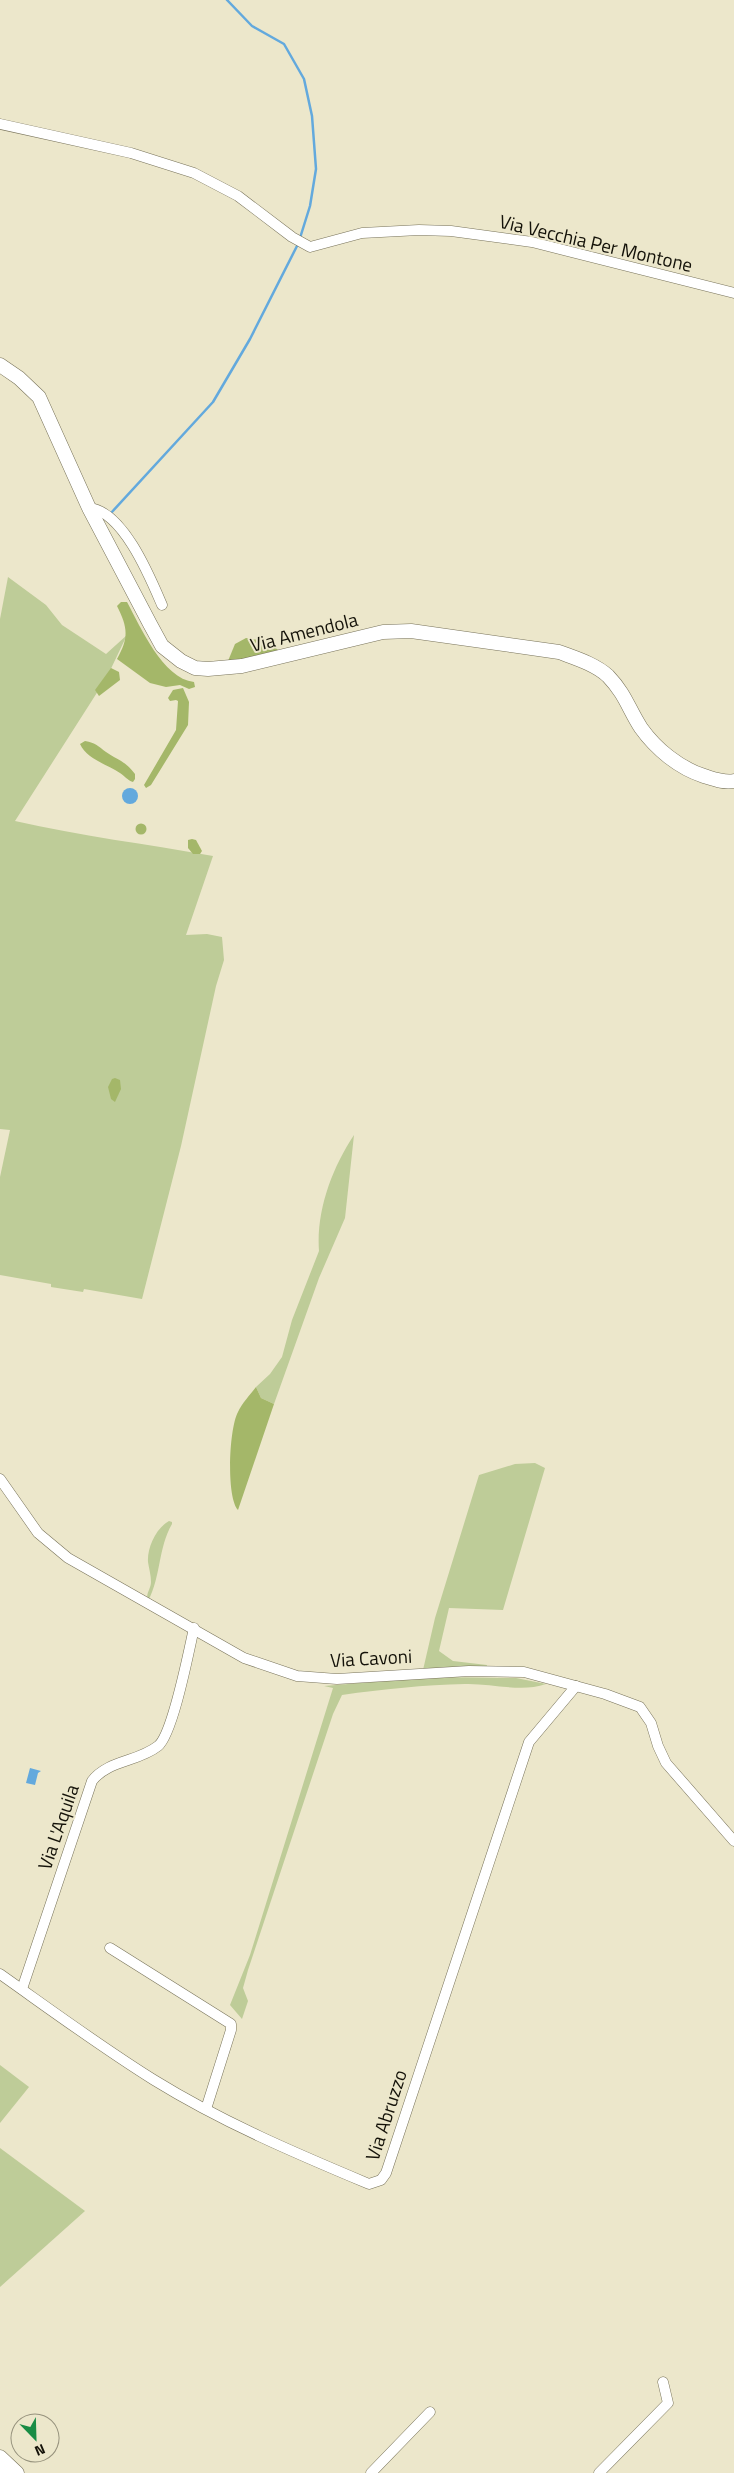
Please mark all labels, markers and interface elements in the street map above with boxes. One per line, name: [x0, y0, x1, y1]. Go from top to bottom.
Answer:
street label: Via Vecchia Per Montone: [497, 206, 696, 279]
street label: Via Amendola: [247, 604, 361, 659]
street label: Via Cavoni: [329, 1641, 413, 1674]
street label: Via L'Aquila: [29, 1780, 86, 1874]
street label: Via Abruzzo: [357, 2066, 414, 2164]
north arrow: [10, 2413, 60, 2463]
text: N: [32, 2439, 49, 2462]

